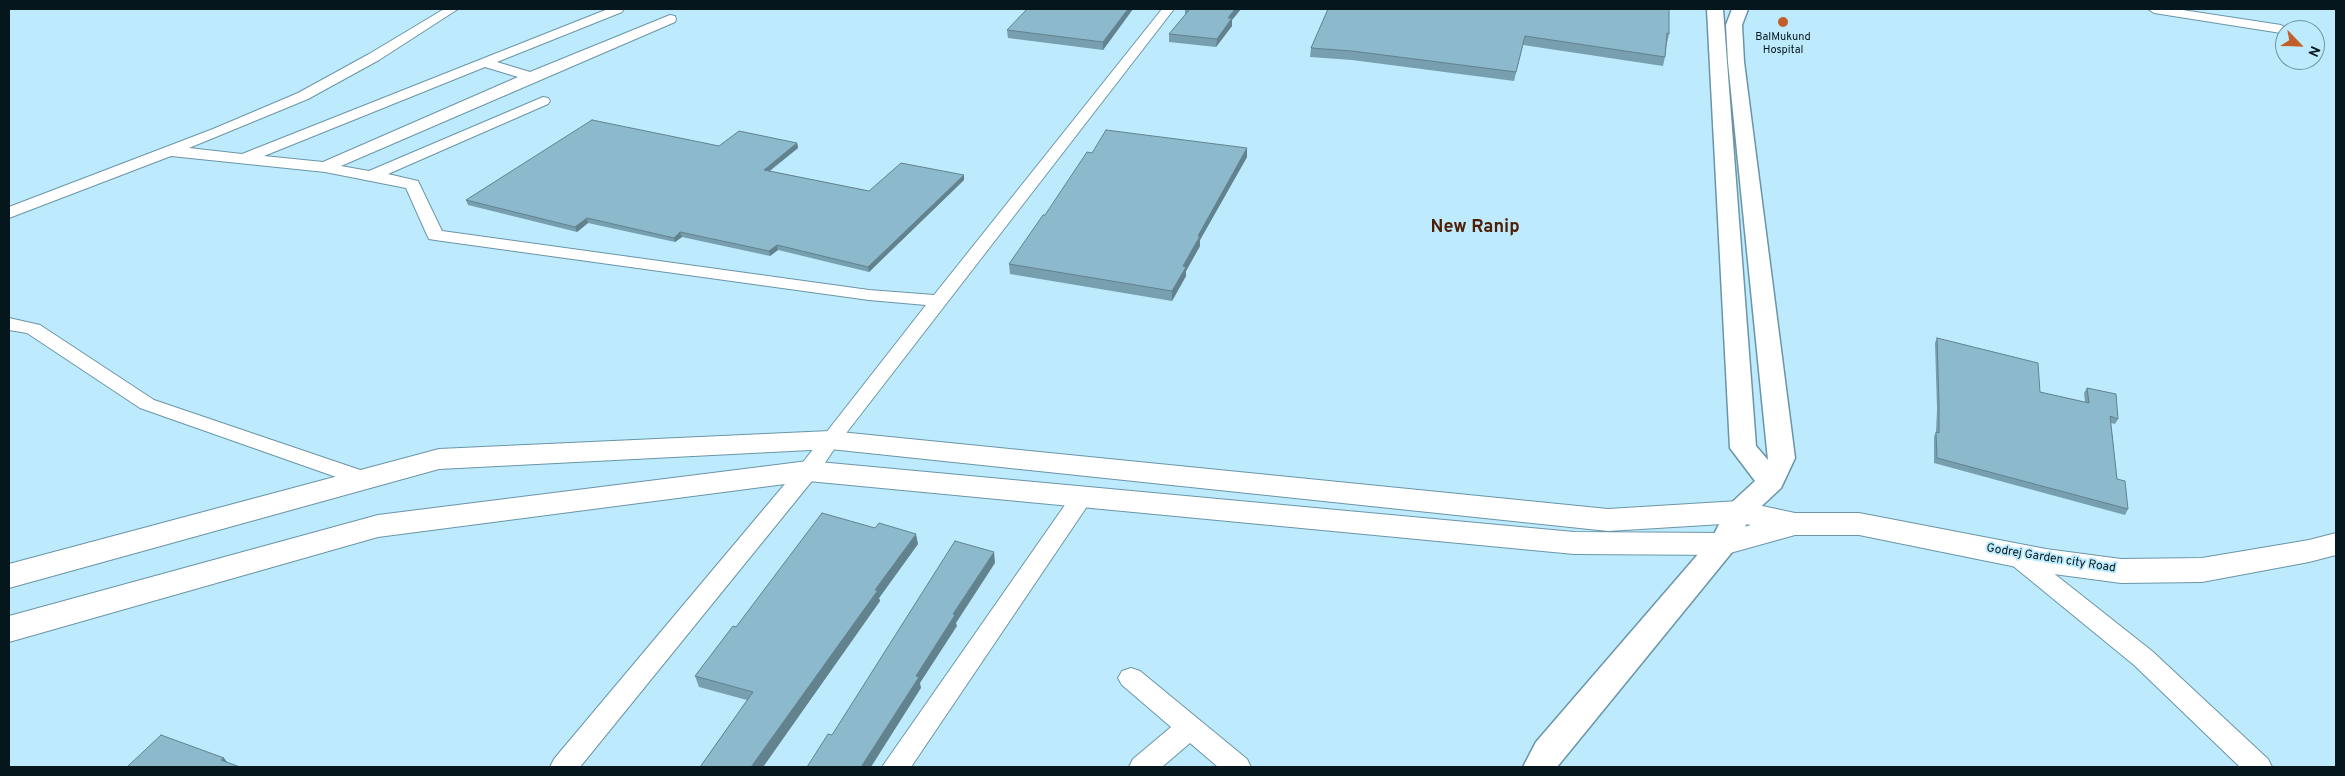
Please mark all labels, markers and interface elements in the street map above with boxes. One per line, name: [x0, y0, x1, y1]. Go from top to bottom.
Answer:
marker: BalMukund Hospital: [1776, 15, 1790, 29]
north arrow: [2275, 20, 2325, 70]
place label: BalMukund Hospital: [1755, 31, 1811, 57]
text: N: [2303, 43, 2323, 59]
district label: New Ranip: [1430, 217, 1520, 239]
street label: Godrej Garden city Road: [1985, 542, 2117, 576]

